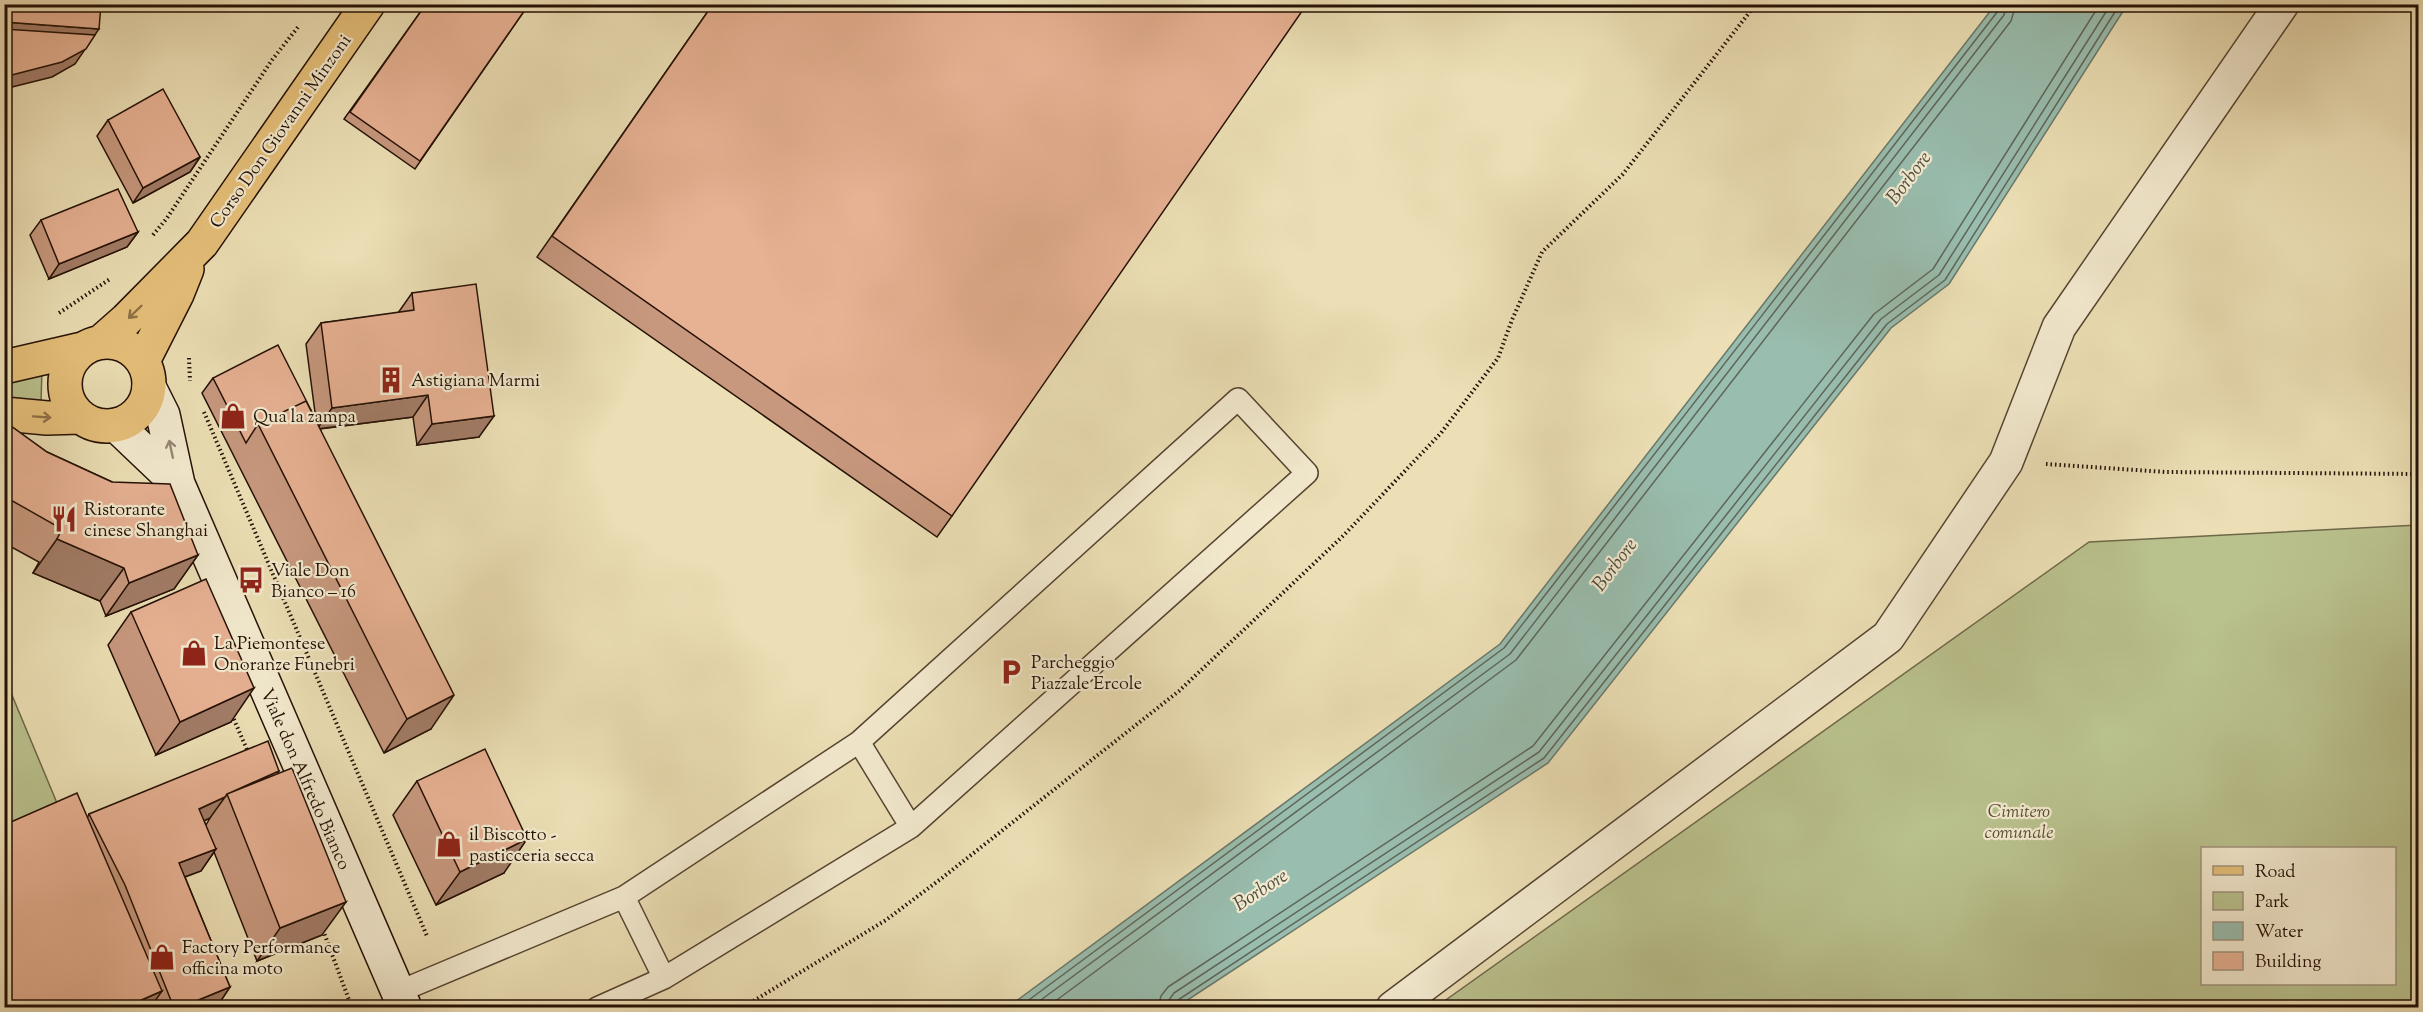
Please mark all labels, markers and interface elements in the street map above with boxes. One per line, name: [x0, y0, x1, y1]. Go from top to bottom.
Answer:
street label: Corso Don Giovanni Minzoni: [205, 30, 359, 234]
water label: Borbore: [1880, 146, 1940, 211]
one-way arrow: [127, 304, 142, 319]
building icon: Astigiana Marmi: [376, 365, 406, 395]
place label: Astigiana Marmi: [411, 369, 540, 395]
shop icon: Qua la zampa: [218, 401, 248, 431]
place label: Qua la zampa: [253, 405, 356, 431]
one-way arrow: [32, 412, 52, 423]
one-way arrow: [164, 440, 176, 459]
place label: Ristorante cinese Shanghai: [84, 498, 208, 545]
restaurant icon: Ristorante cinese Shanghai: [49, 504, 79, 534]
water label: Borbore: [1586, 533, 1646, 598]
place label: Viale Don Bianco – 16: [271, 559, 356, 606]
bus stop icon: Viale Don Bianco – 16: [236, 565, 266, 595]
place label: La Piemontese Onoranze Funebri: [214, 632, 355, 679]
shop icon: La Piemontese Onoranze Funebri: [179, 638, 209, 668]
place label: Parcheggio Piazzale Ercole: [1031, 651, 1142, 698]
parking icon: Parcheggio Piazzale Ercole: [996, 657, 1026, 687]
street label: Viale don Alfredo Bianco: [252, 685, 356, 875]
park label: Cimitero comunale: [1985, 800, 2053, 847]
place label: il Biscotto - pasticceria secca: [469, 823, 594, 870]
shop icon: il Biscotto - pasticceria secca: [434, 829, 464, 859]
legend: [2201, 847, 2396, 985]
text: Road: [2255, 860, 2295, 886]
water label: Borbore: [1228, 863, 1294, 920]
text: Park: [2255, 890, 2290, 916]
text: Water: [2255, 920, 2304, 946]
place label: Factory Performance officina moto: [182, 936, 340, 983]
shop icon: Factory Performance officina moto: [147, 942, 177, 972]
text: Building: [2255, 950, 2321, 976]

